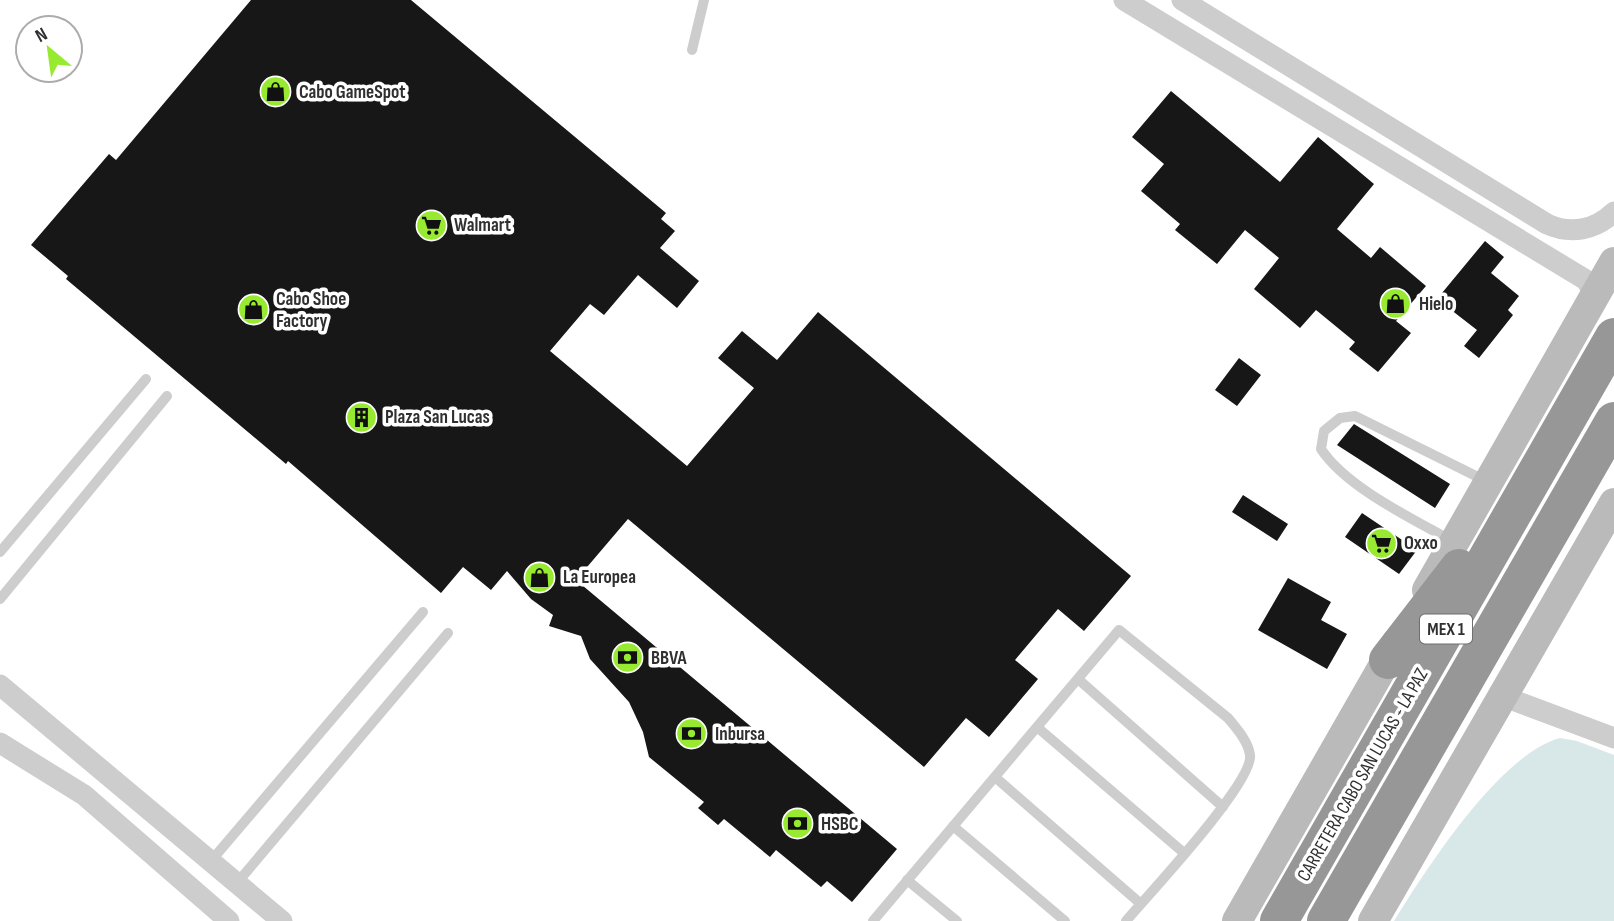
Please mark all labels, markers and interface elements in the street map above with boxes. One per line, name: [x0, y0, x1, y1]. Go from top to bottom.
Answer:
north arrow: [14, 14, 84, 84]
text: N: [31, 23, 52, 48]
shop icon: Cabo GameSpot: [259, 75, 293, 109]
place label: Cabo GameSpot: [299, 81, 406, 104]
supermarket icon: Walmart: [414, 208, 448, 242]
place label: Walmart: [454, 214, 511, 237]
shop icon: Hielo: [1379, 287, 1413, 321]
place label: Cabo Shoe Factory: [276, 288, 346, 333]
shop icon: Cabo Shoe Factory: [236, 293, 270, 327]
place label: Hielo: [1419, 293, 1453, 316]
building icon: Plaza San Lucas: [345, 400, 379, 434]
place label: Plaza San Lucas: [385, 406, 490, 429]
supermarket icon: Oxxo: [1364, 526, 1398, 560]
place label: Oxxo: [1404, 532, 1438, 555]
shop icon: La Europea: [523, 560, 557, 594]
place label: La Europea: [563, 566, 636, 589]
road number: MEX 1: [1420, 614, 1472, 644]
bank icon: BBVA: [611, 641, 645, 675]
place label: BBVA: [651, 647, 688, 670]
street label: CARRETERA CABO SAN LUCAS - LA PAZ: [1292, 664, 1434, 886]
bank icon: Inbursa: [675, 717, 709, 751]
place label: Inbursa: [715, 723, 765, 746]
bank icon: HSBC: [781, 807, 815, 841]
place label: HSBC: [821, 813, 859, 836]

